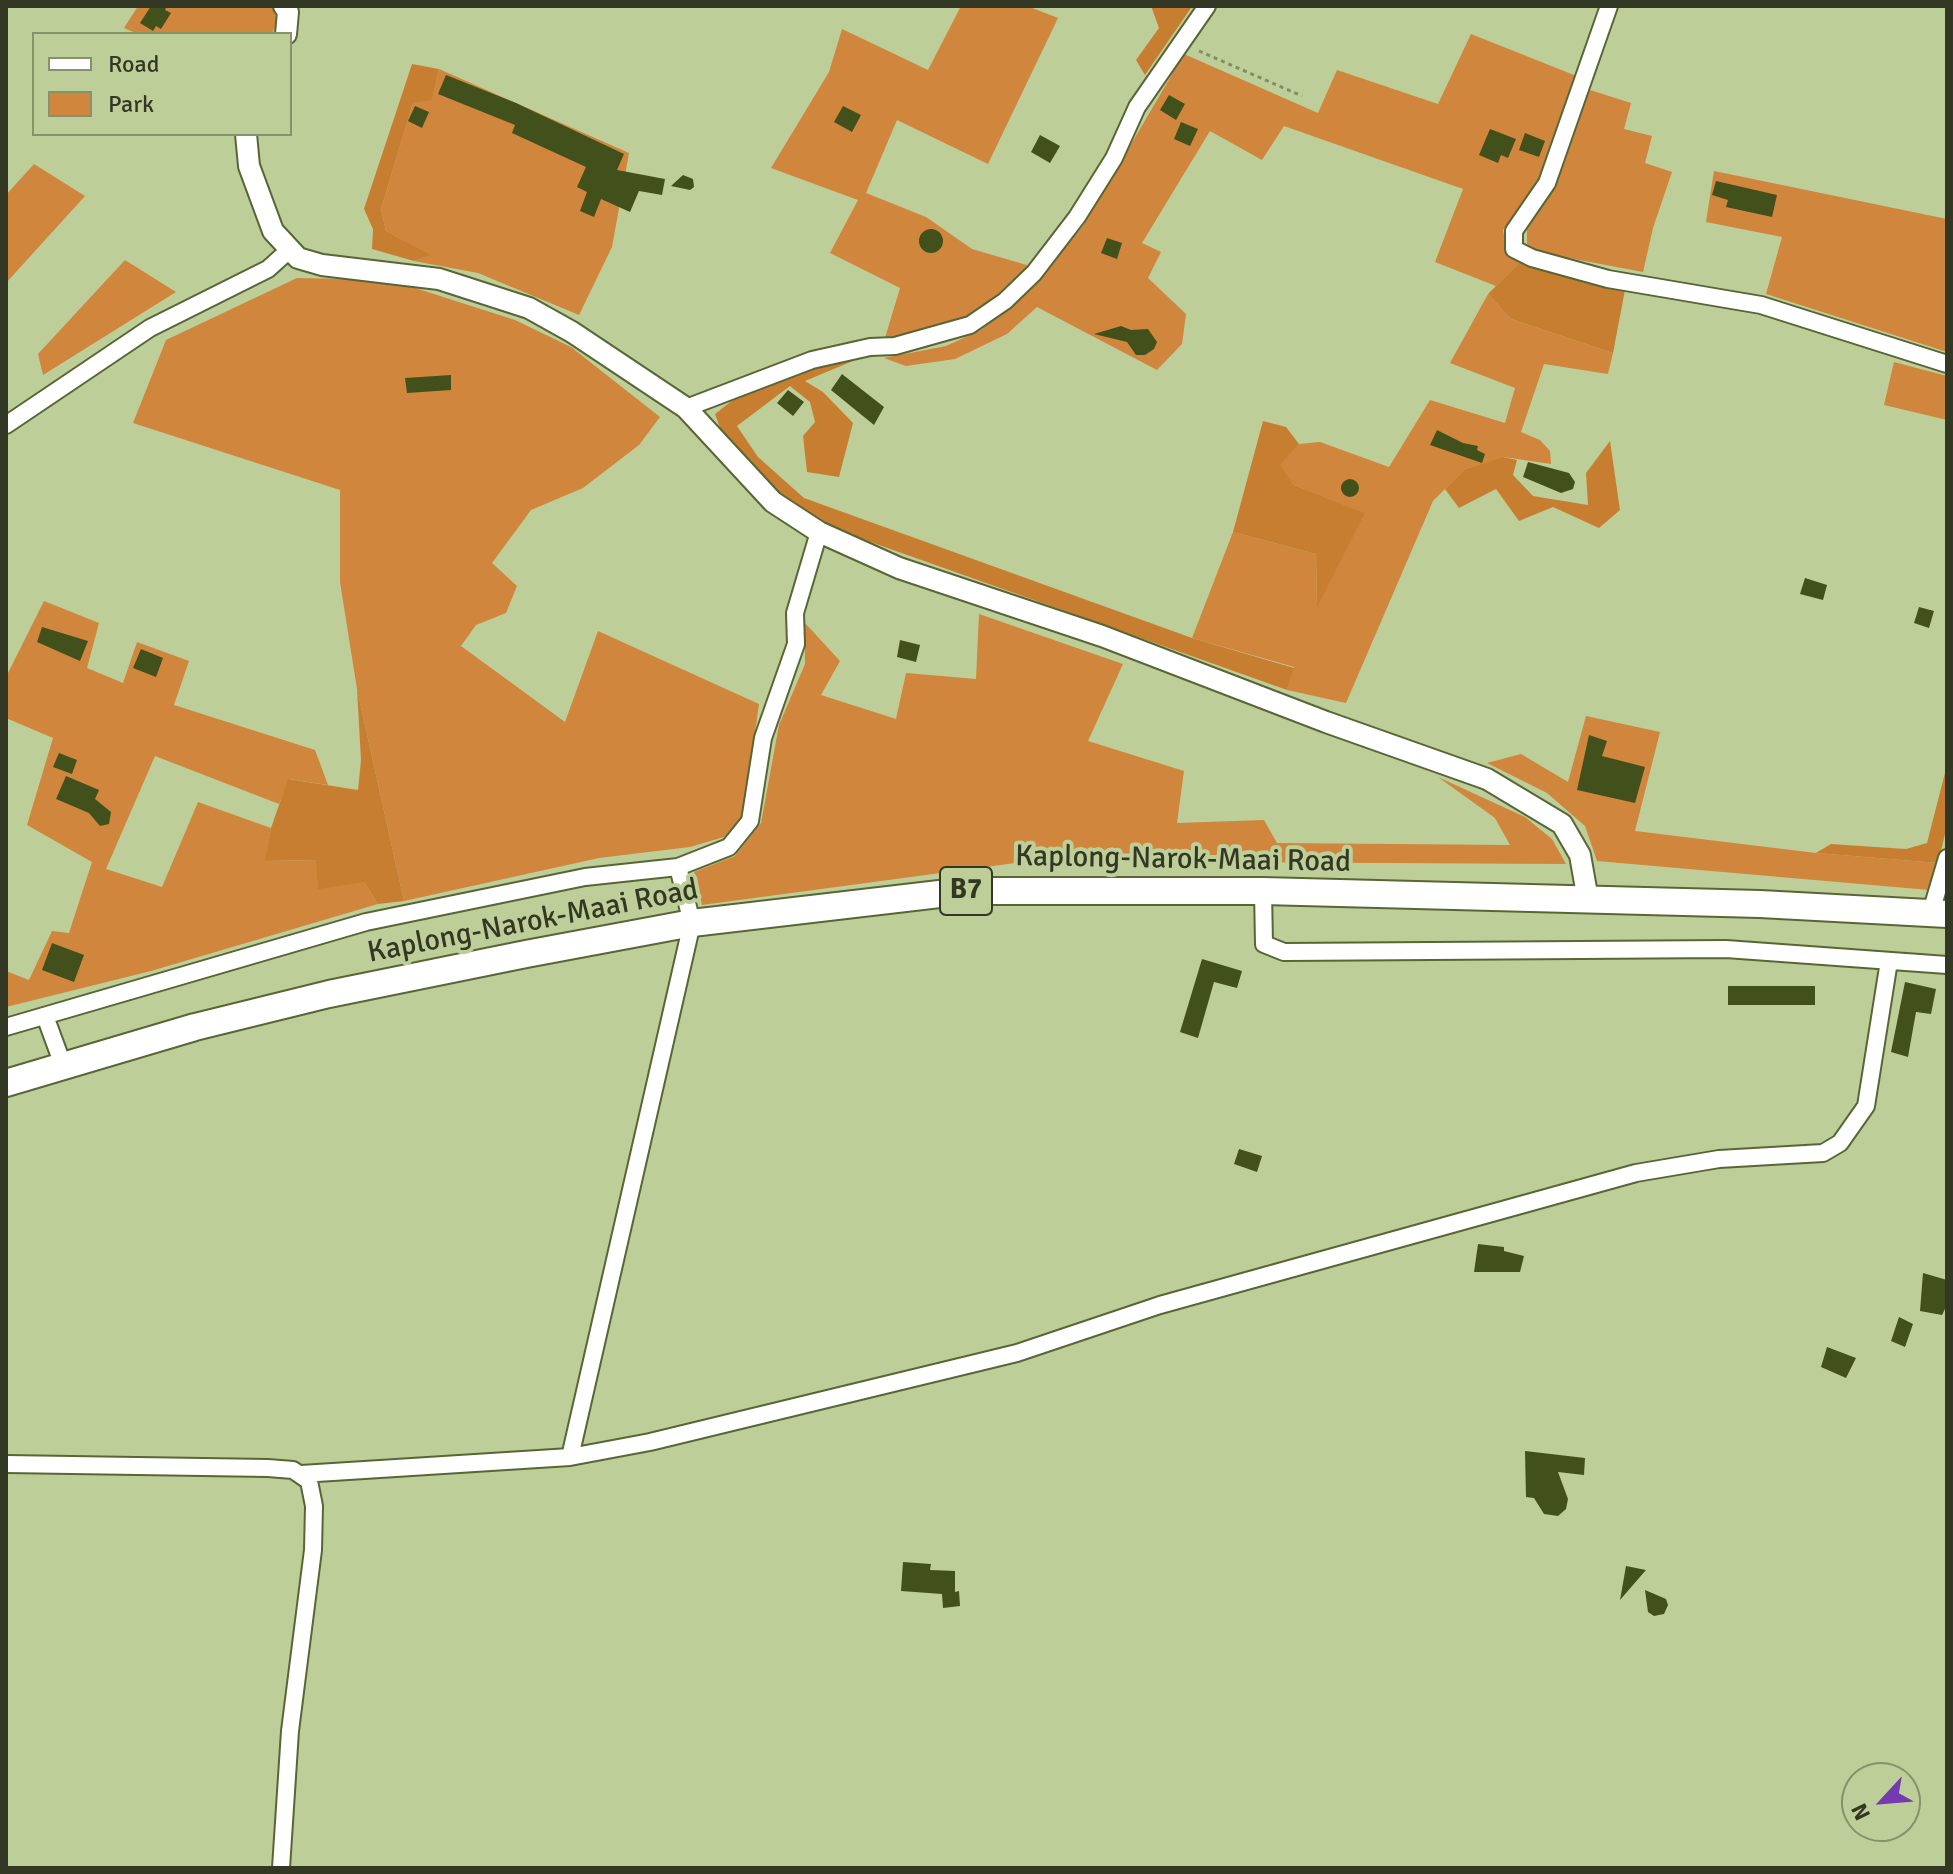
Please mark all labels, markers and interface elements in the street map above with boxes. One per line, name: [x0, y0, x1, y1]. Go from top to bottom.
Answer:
legend: [32, 32, 292, 136]
text: Road: [108, 49, 159, 79]
text: Park: [108, 89, 154, 119]
street label: Kaplong-Narok-Maai Road: [1015, 839, 1351, 881]
road number: B7: [940, 867, 992, 915]
street label: Kaplong-Narok-Maai Road: [365, 872, 701, 972]
north arrow: [1841, 1762, 1921, 1842]
text: N: [1845, 1799, 1876, 1825]

